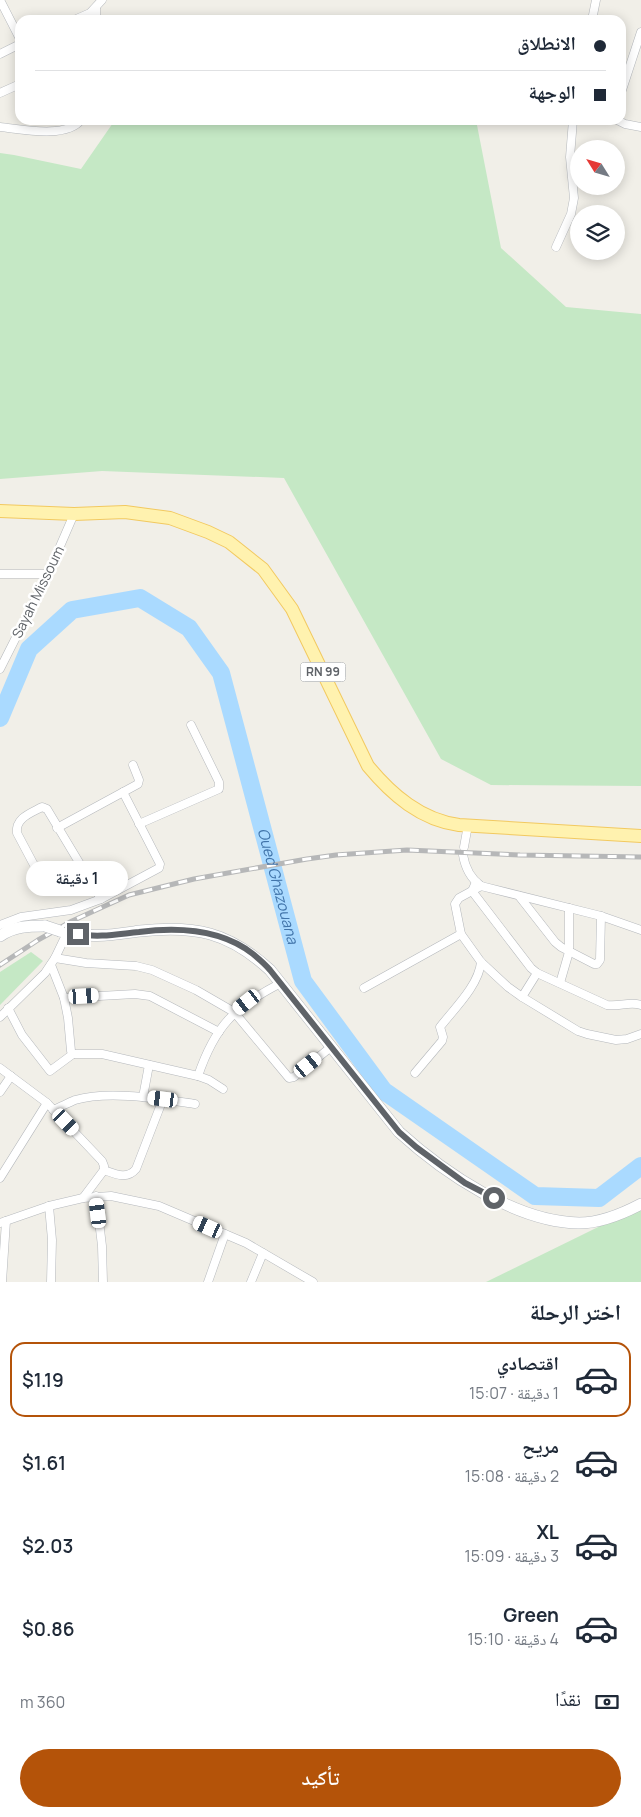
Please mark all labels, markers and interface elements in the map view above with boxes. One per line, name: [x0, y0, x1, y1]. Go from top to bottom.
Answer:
text: الانطلاق: [517, 30, 576, 56]
text: الوجهة: [528, 79, 576, 105]
north arrow: [570, 140, 625, 195]
map controls: [570, 140, 625, 260]
button: layers: [570, 205, 625, 260]
street label: Sayah Missoum: [7, 542, 68, 641]
road number: RN 99: [300, 662, 346, 682]
water label: Oued Ghazouana: [253, 826, 304, 947]
callout: 1 دقيقة: [27, 862, 129, 896]
text: 1 دقيقة: [55, 867, 99, 889]
route end: [67, 923, 89, 945]
car: [230, 987, 263, 1017]
car: [68, 988, 99, 1004]
car: [291, 1050, 324, 1080]
car: [147, 1090, 178, 1108]
car: [50, 1106, 81, 1138]
route start: [483, 1187, 505, 1209]
car: [88, 1197, 107, 1229]
car: [191, 1214, 224, 1240]
text: اختر الرحلة: [530, 1297, 621, 1327]
text: اقتصادي: [497, 1350, 559, 1376]
icon: car: [574, 1357, 619, 1402]
text: $1.19: [22, 1367, 64, 1393]
text: 1 دقيقة · 15:07: [469, 1382, 559, 1404]
text: مريح: [522, 1433, 559, 1459]
icon: car: [574, 1440, 619, 1485]
text: $1.61: [22, 1450, 66, 1476]
text: 2 دقيقة · 15:08: [465, 1465, 559, 1487]
text: XL: [536, 1519, 559, 1545]
icon: car: [574, 1523, 619, 1568]
text: $2.03: [22, 1533, 73, 1559]
text: 3 دقيقة · 15:09: [464, 1545, 559, 1567]
text: Green: [503, 1602, 559, 1628]
icon: car: [574, 1606, 619, 1651]
text: $0.86: [22, 1616, 75, 1642]
text: 4 دقيقة · 15:10: [468, 1628, 559, 1650]
text: نقدًا: [555, 1686, 581, 1712]
icon: cash: [593, 1688, 621, 1716]
text: 360 m: [20, 1691, 65, 1713]
button: تأكيد: [20, 1749, 621, 1807]

